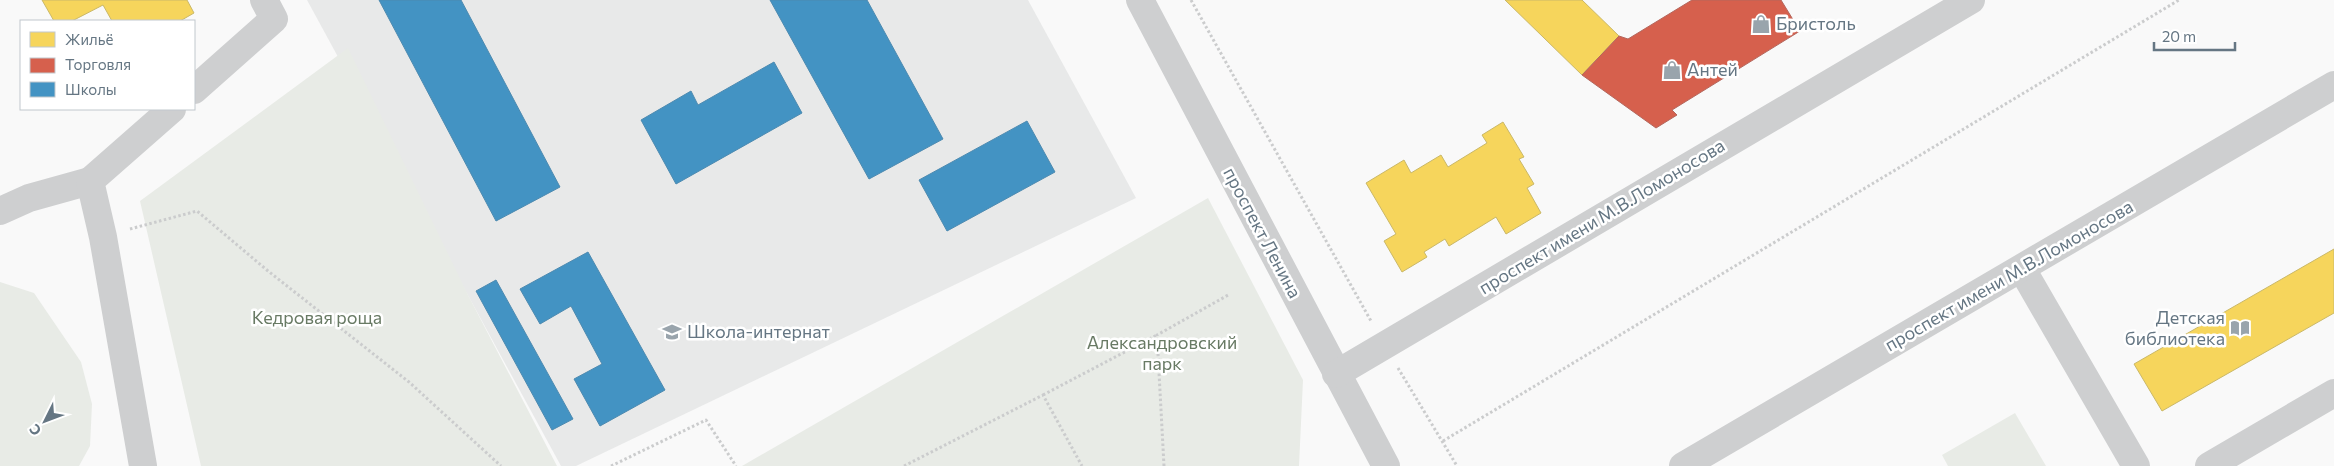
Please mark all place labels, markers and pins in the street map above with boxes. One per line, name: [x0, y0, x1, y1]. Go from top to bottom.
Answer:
place label: Бристоль: [1776, 12, 1856, 34]
shop icon: Бристоль: [1750, 13, 1772, 35]
place label: Антей: [1687, 58, 1738, 80]
shop icon: Антей: [1661, 59, 1683, 81]
place label: Детская библиотека: [2125, 306, 2225, 349]
library icon: Детская библиотека: [2229, 317, 2251, 339]
place label: Школа-интернат: [687, 320, 831, 342]
school or university icon: Школа-интернат: [661, 321, 683, 343]

